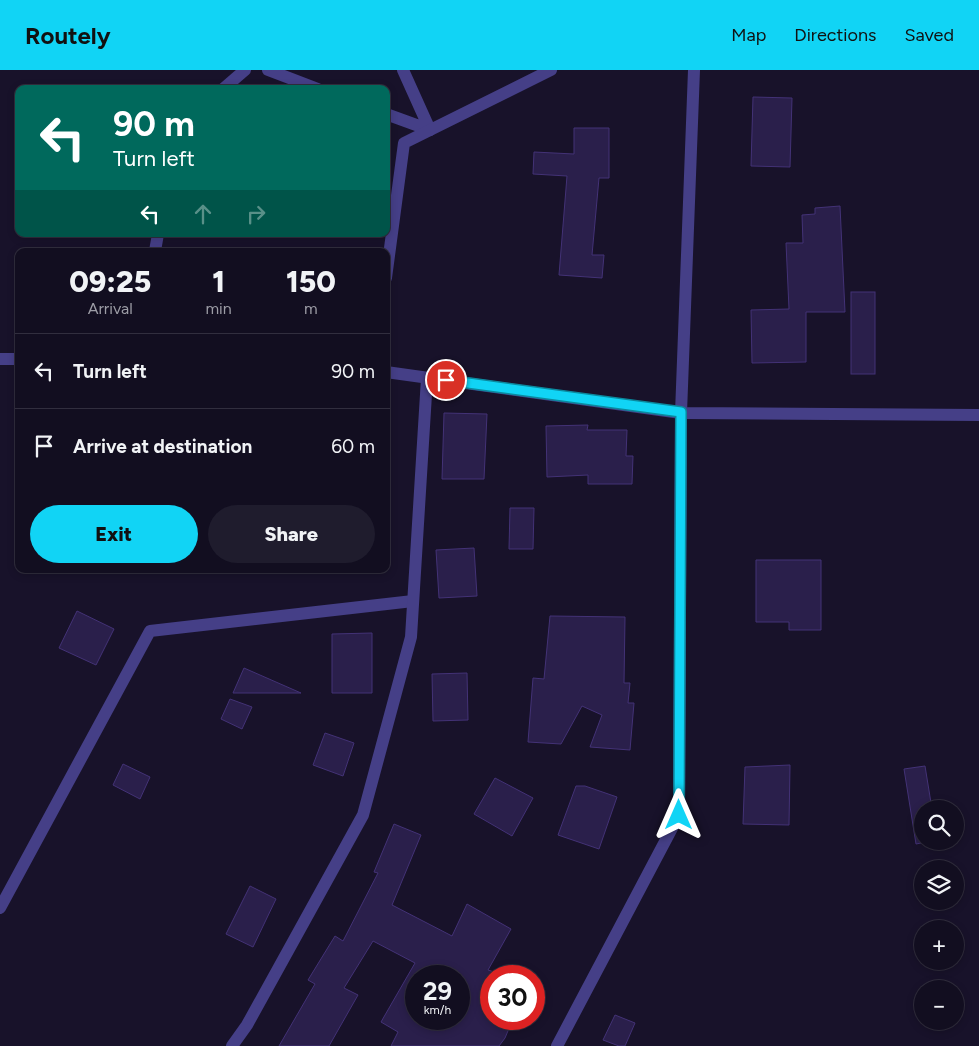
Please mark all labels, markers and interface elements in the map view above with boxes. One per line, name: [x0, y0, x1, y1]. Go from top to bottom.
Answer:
text: Routely: [25, 21, 111, 50]
text: Map: [731, 24, 766, 46]
text: Directions: [794, 24, 876, 46]
text: Saved: [904, 24, 954, 46]
text: 90 m: [113, 103, 195, 145]
icon: left: [30, 105, 95, 170]
text: Turn left: [113, 145, 195, 172]
icon: left: [136, 200, 164, 228]
icon: ahead: [189, 200, 217, 228]
icon: right: [242, 200, 270, 228]
text: 09:25: [69, 263, 151, 300]
text: 1: [212, 263, 225, 300]
text: 150: [286, 263, 336, 300]
text: Arrival: [88, 299, 133, 318]
text: min: [205, 299, 232, 318]
text: m: [304, 299, 318, 318]
icon: left: [30, 357, 58, 385]
pin: [425, 359, 467, 401]
text: Turn left: [73, 360, 147, 383]
text: 90 m: [331, 360, 375, 383]
icon: arrive: [432, 366, 460, 394]
icon: arrive: [30, 432, 58, 460]
text: Arrive at destination: [73, 435, 252, 458]
text: 60 m: [331, 435, 375, 458]
button: Exit: [30, 505, 198, 563]
button: Share: [208, 505, 375, 563]
position arrow: [652, 788, 704, 840]
map controls: [914, 800, 964, 1030]
button: search: [914, 800, 964, 850]
button: layers: [914, 860, 964, 910]
button: +: [914, 920, 964, 970]
speed limit sign: 30: [480, 965, 545, 1030]
text: 29: [423, 976, 452, 1006]
button: −: [914, 980, 964, 1030]
text: km/h: [424, 1003, 451, 1017]

